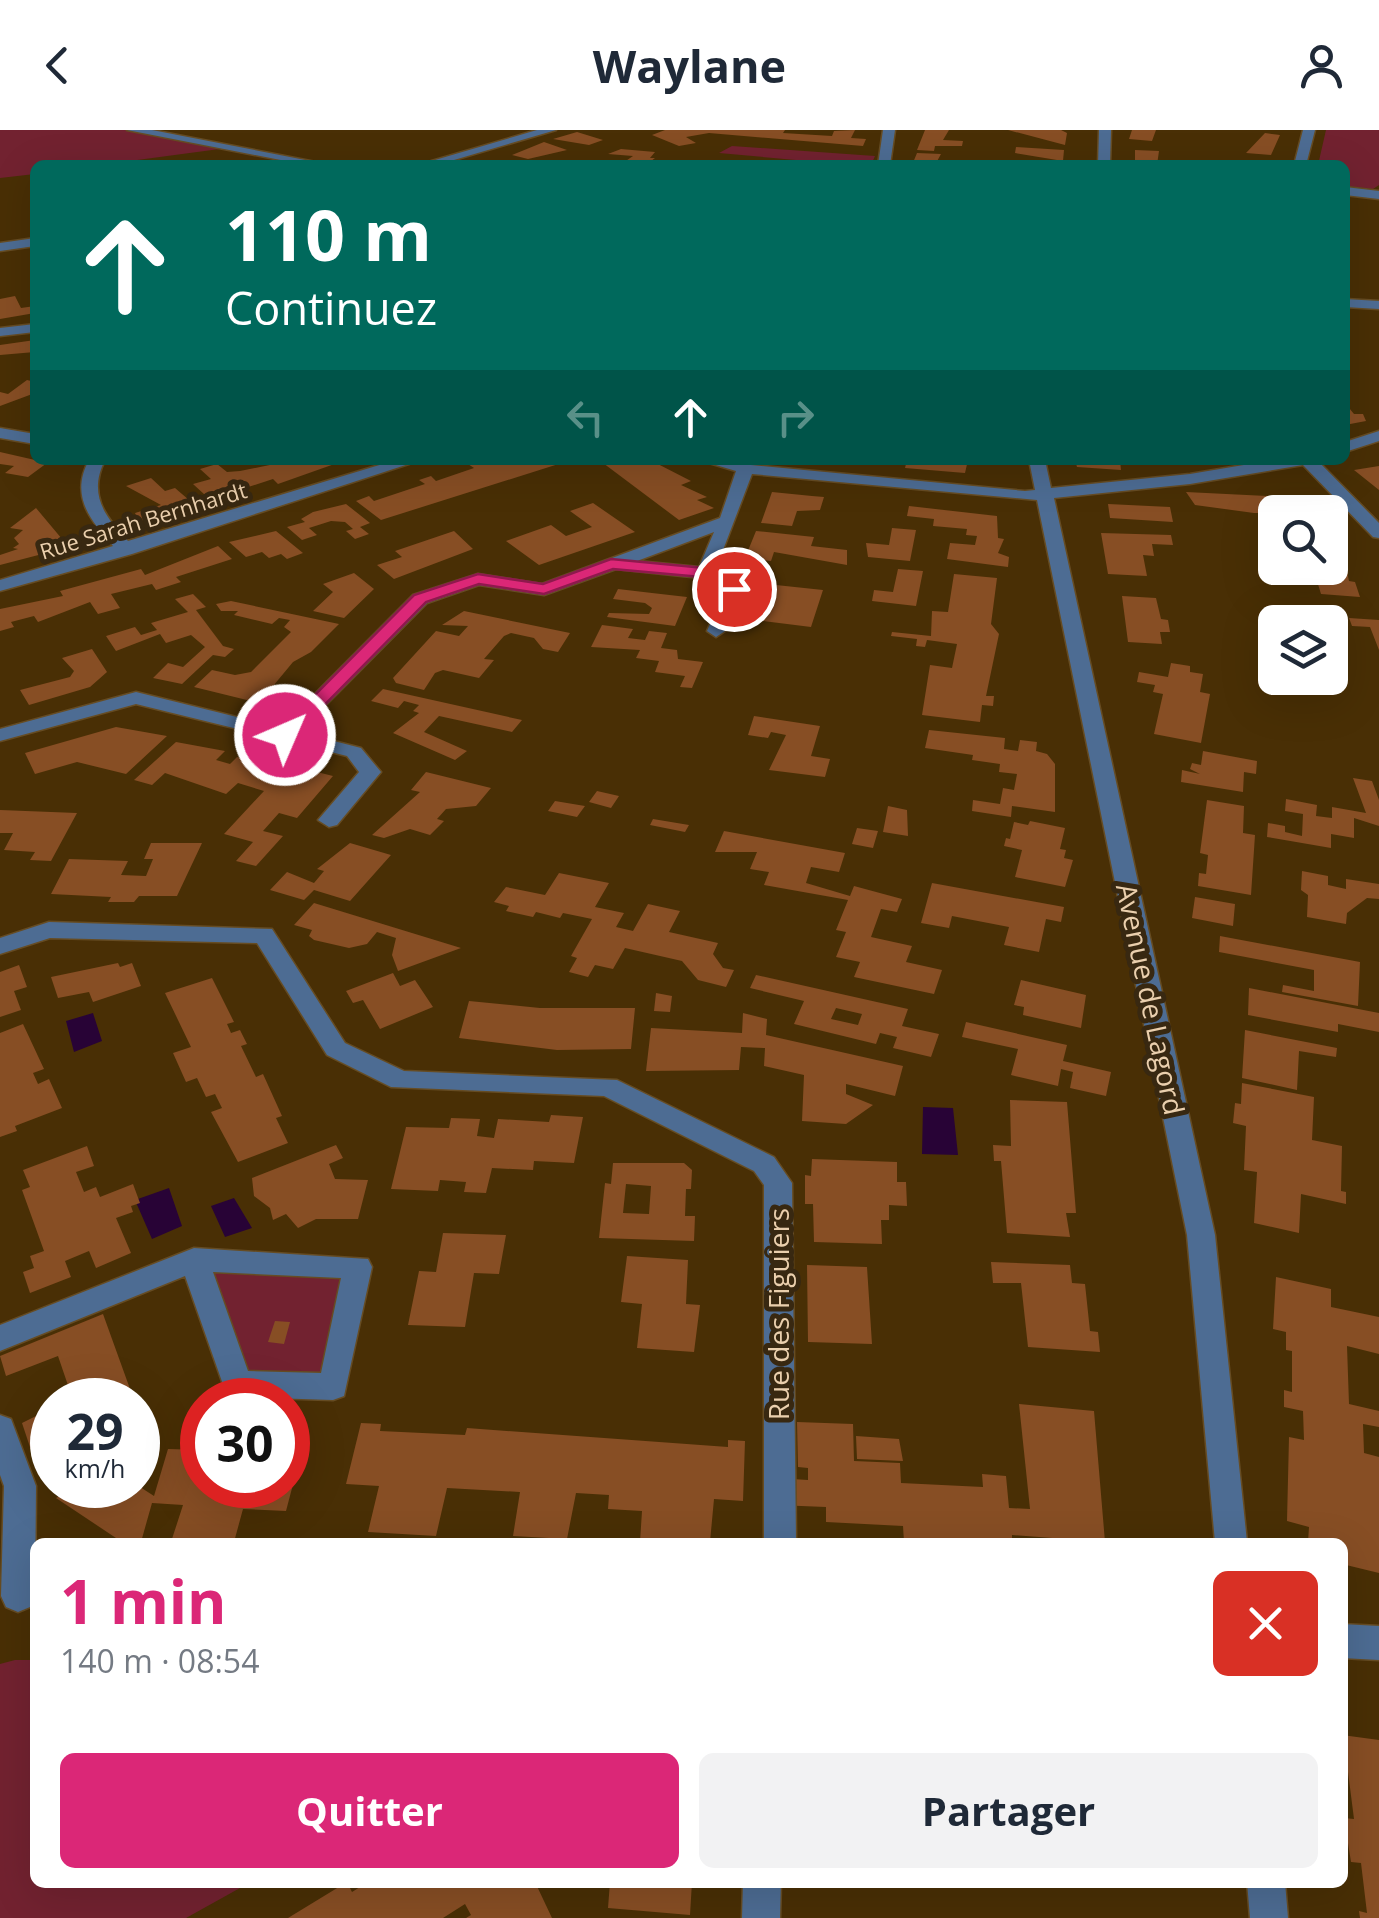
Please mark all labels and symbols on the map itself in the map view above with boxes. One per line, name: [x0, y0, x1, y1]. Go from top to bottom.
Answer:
street label: Rue Sarah Bernhardt: [36, 474, 250, 566]
pin: [692, 547, 777, 632]
position arrow: [233, 683, 337, 787]
street label: Avenue de Lagord: [1108, 880, 1194, 1118]
street label: Rue des Figuiers: [759, 1208, 797, 1420]
speed limit sign: 30: [180, 1378, 310, 1508]

